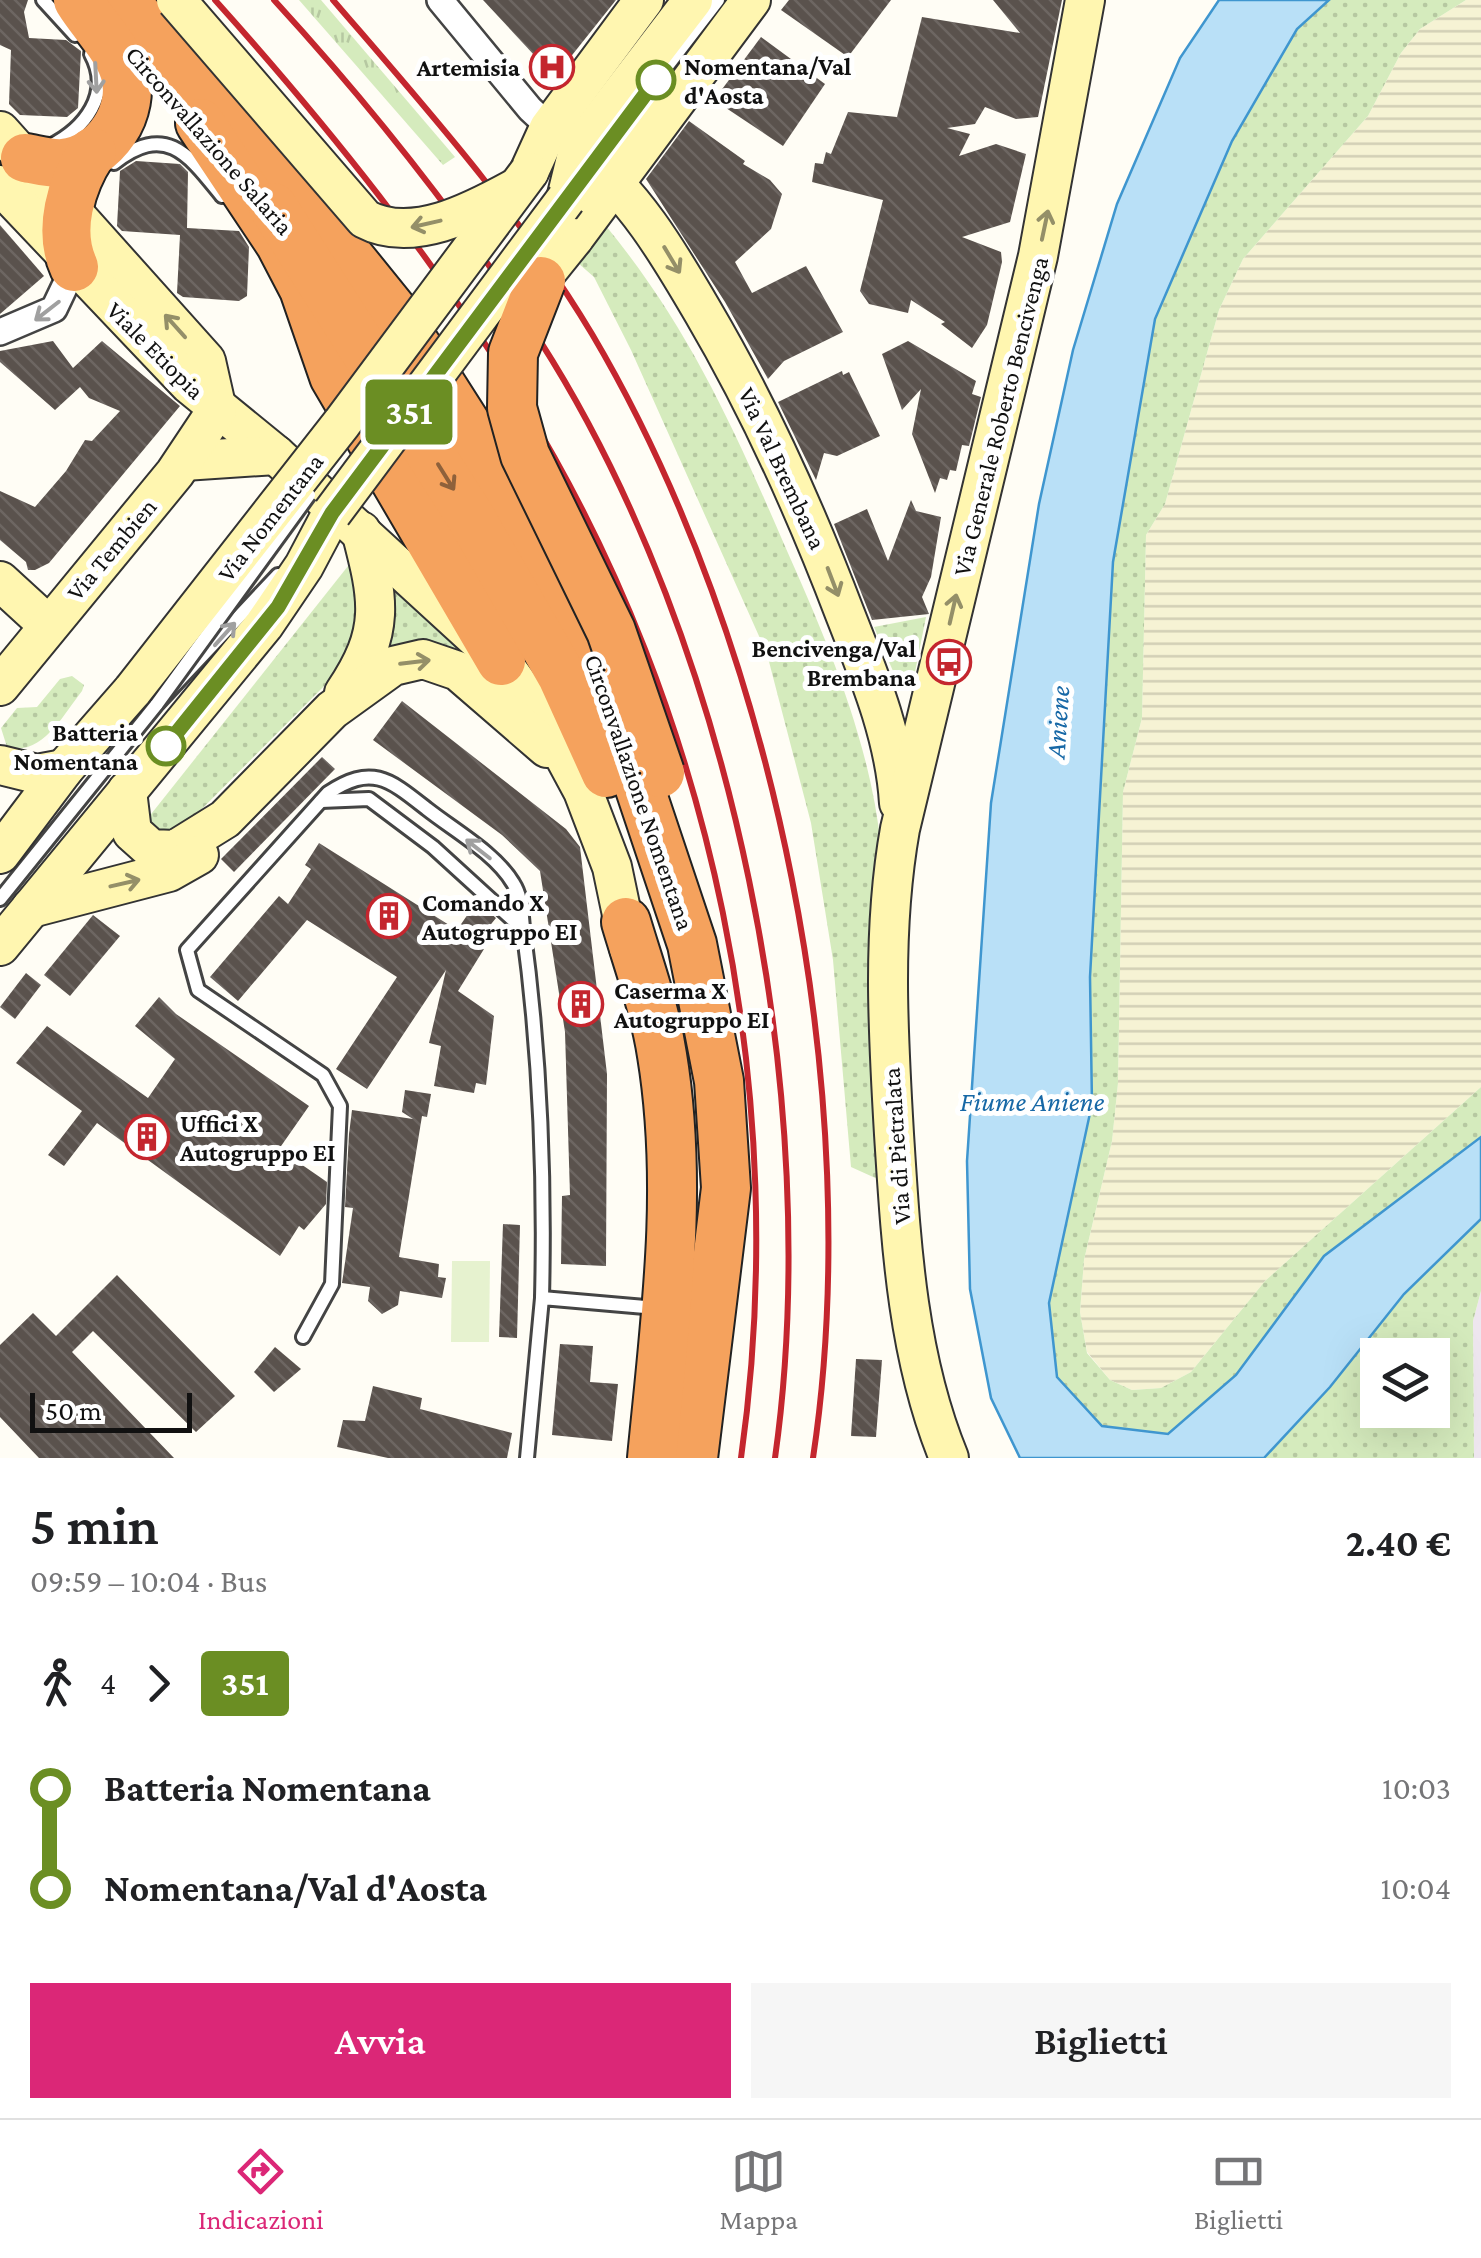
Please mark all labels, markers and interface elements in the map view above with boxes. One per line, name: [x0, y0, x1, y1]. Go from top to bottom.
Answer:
street label: Circonvallazione Salaria: [121, 41, 299, 240]
hospital icon: Artemisia: [529, 44, 575, 90]
place label: Nomentana/Val d'Aosta: [684, 53, 851, 109]
place label: Artemisia: [416, 54, 521, 81]
one-way arrow: [87, 61, 106, 94]
marker: Nomentana/Val d'Aosta: [637, 61, 675, 99]
one-way arrow: [1037, 210, 1055, 242]
one-way arrow: [411, 216, 443, 234]
one-way arrow: [662, 245, 682, 274]
street label: Via Generale Roberto Bencivenga: [948, 253, 1054, 579]
street label: Viale Etiopia: [101, 296, 210, 405]
one-way arrow: [35, 299, 61, 321]
one-way arrow: [165, 313, 187, 339]
line badge: 351: [352, 380, 466, 444]
street label: Via Val Brembana: [733, 383, 832, 554]
text: 351: [385, 393, 433, 432]
street label: Via Nomentana: [212, 448, 329, 587]
one-way arrow: [436, 462, 456, 491]
street label: Via Tembien: [61, 493, 162, 606]
one-way arrow: [826, 566, 844, 596]
one-way arrow: [945, 594, 963, 626]
one-way arrow: [213, 622, 236, 647]
place label: Bencivenga/Val Brembana: [752, 635, 917, 691]
bus stop icon: Bencivenga/Val Brembana: [926, 639, 972, 685]
street label: Circonvallazione Nomentana: [580, 651, 700, 934]
one-way arrow: [398, 652, 430, 671]
water label: Aniene: [1039, 684, 1076, 761]
place label: Batteria Nomentana: [13, 719, 139, 775]
marker: Batteria Nomentana: [147, 727, 185, 765]
one-way arrow: [465, 839, 492, 860]
one-way arrow: [108, 873, 140, 892]
place label: Comando X Autogruppo EI: [421, 889, 577, 945]
building icon: Comando X Autogruppo EI: [366, 893, 412, 939]
place label: Caserma X Autogruppo EI: [613, 977, 769, 1033]
building icon: Caserma X Autogruppo EI: [558, 981, 604, 1027]
street label: Via di Pietralata: [878, 1066, 915, 1225]
water label: Fiume Aniene: [960, 1086, 1105, 1117]
place label: Uffici X Autogruppo EI: [179, 1110, 335, 1166]
building icon: Uffici X Autogruppo EI: [124, 1114, 170, 1160]
map controls: [1360, 1338, 1450, 1428]
button: layers: [1360, 1338, 1450, 1428]
scale bar: [30, 1388, 192, 1432]
text: 50 m: [45, 1395, 102, 1426]
text: 5 min: [30, 1495, 159, 1556]
text: 2.40 €: [1346, 1522, 1451, 1564]
text: 09:59 – 10:04 · Bus: [30, 1563, 267, 1599]
icon: walk: [30, 1656, 85, 1711]
icon: forward: [131, 1656, 186, 1711]
text: 351: [221, 1664, 269, 1703]
text: 4: [100, 1665, 116, 1701]
text: Batteria Nomentana: [104, 1767, 431, 1809]
text: 10:03: [1382, 1770, 1451, 1806]
text: Nomentana/Val d'Aosta: [104, 1867, 487, 1909]
text: 10:04: [1381, 1870, 1451, 1906]
button: Avvia: [30, 1983, 731, 2098]
button: Biglietti: [751, 1983, 1451, 2098]
tab: Indicazioni: [198, 2144, 324, 2235]
tab: Mappa: [720, 2144, 798, 2235]
tab: Biglietti: [1194, 2144, 1283, 2235]

